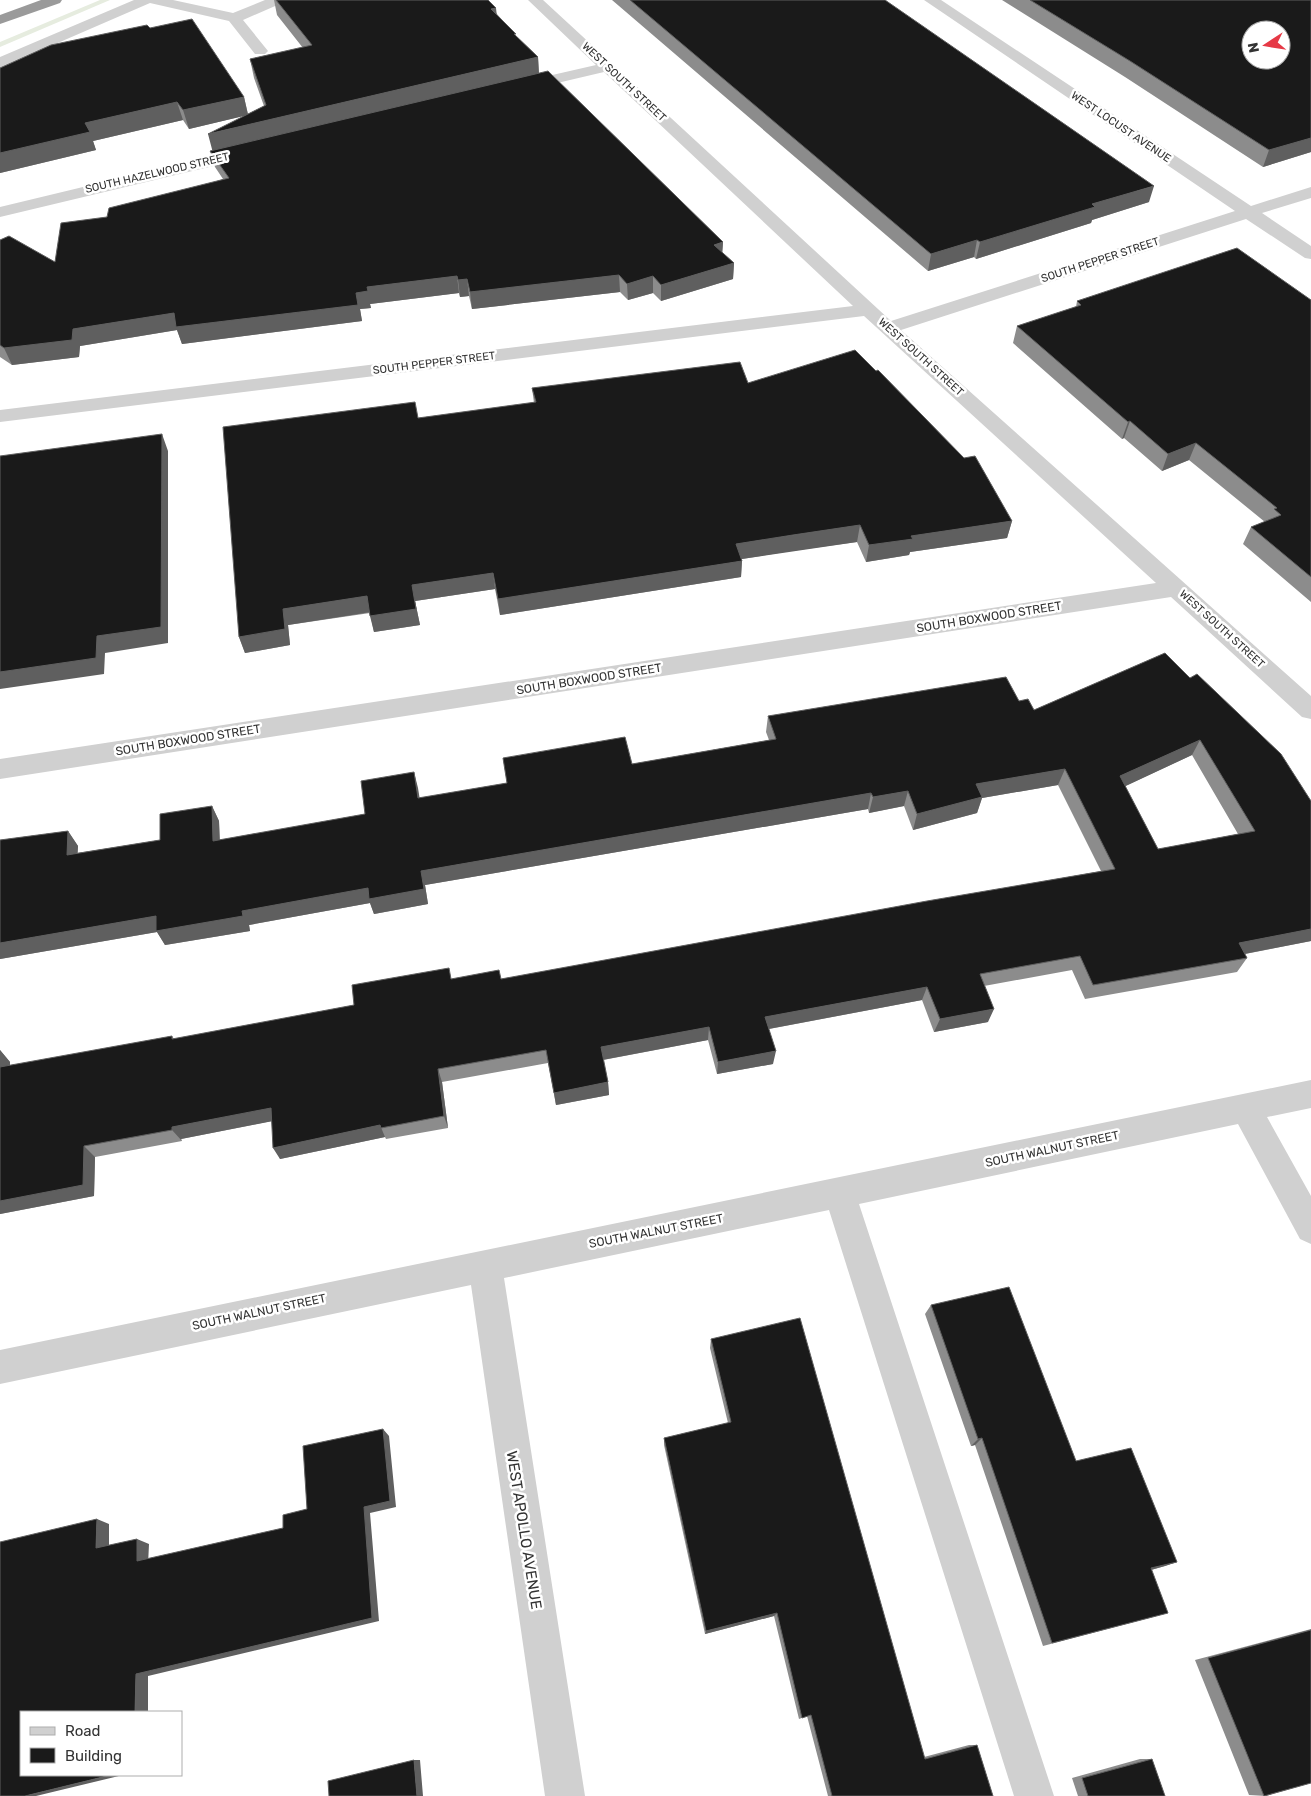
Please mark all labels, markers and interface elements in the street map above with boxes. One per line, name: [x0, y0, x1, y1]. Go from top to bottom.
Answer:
north arrow: [1241, 20, 1291, 70]
street label: WEST SOUTH STREET: [579, 40, 669, 125]
text: N: [1244, 41, 1263, 54]
street label: WEST LOCUST AVENUE: [1069, 89, 1174, 165]
street label: SOUTH HAZELWOOD STREET: [84, 150, 231, 196]
street label: SOUTH PEPPER STREET: [1039, 235, 1161, 285]
street label: WEST SOUTH STREET: [876, 315, 967, 399]
street label: SOUTH PEPPER STREET: [372, 349, 497, 377]
street label: WEST SOUTH STREET: [1177, 587, 1268, 671]
street label: SOUTH BOXWOOD STREET: [916, 599, 1063, 635]
street label: SOUTH BOXWOOD STREET: [516, 661, 663, 697]
street label: SOUTH BOXWOOD STREET: [115, 722, 262, 758]
street label: SOUTH WALNUT STREET: [984, 1128, 1120, 1170]
street label: SOUTH WALNUT STREET: [588, 1211, 724, 1251]
street label: SOUTH WALNUT STREET: [191, 1291, 327, 1333]
street label: WEST APOLLO AVENUE: [503, 1449, 545, 1611]
legend: [20, 1711, 182, 1776]
text: Road: [65, 1722, 101, 1740]
text: Building: [65, 1747, 122, 1765]

